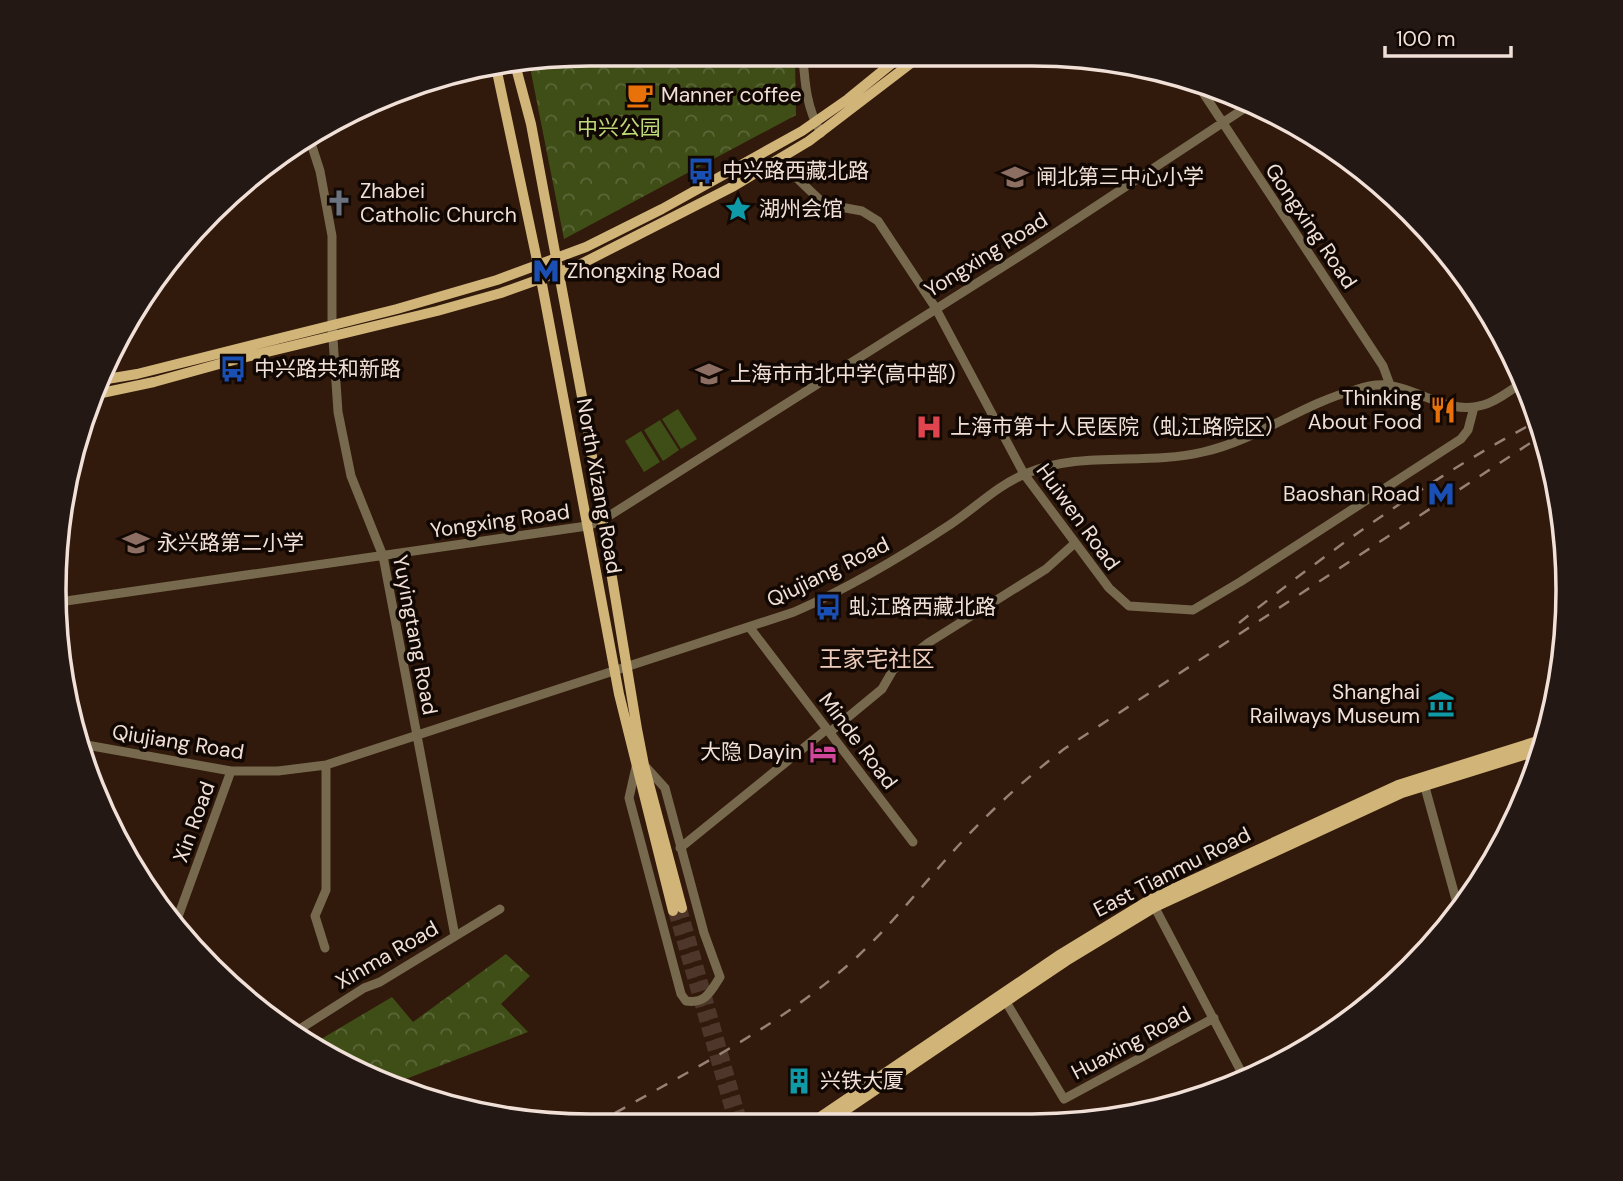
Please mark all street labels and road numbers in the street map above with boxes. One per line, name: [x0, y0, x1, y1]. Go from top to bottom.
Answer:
street label: Gongxing Road: [1259, 158, 1363, 294]
street label: Yongxing Road: [919, 206, 1053, 304]
street label: North Xizang Road: [570, 396, 628, 576]
street label: Huiwen Road: [1030, 458, 1126, 576]
street label: Yongxing Road: [429, 497, 571, 545]
street label: Qiujiang Road: [762, 530, 894, 614]
street label: Yuyingtang Road: [386, 553, 444, 717]
street label: Minde Road: [812, 687, 904, 795]
street label: Qiujiang Road: [110, 718, 246, 766]
street label: Xin Road: [166, 778, 222, 866]
street label: East Tianmu Road: [1089, 820, 1255, 924]
street label: Xinma Road: [330, 914, 444, 996]
street label: Huaxing Road: [1066, 1000, 1196, 1086]

